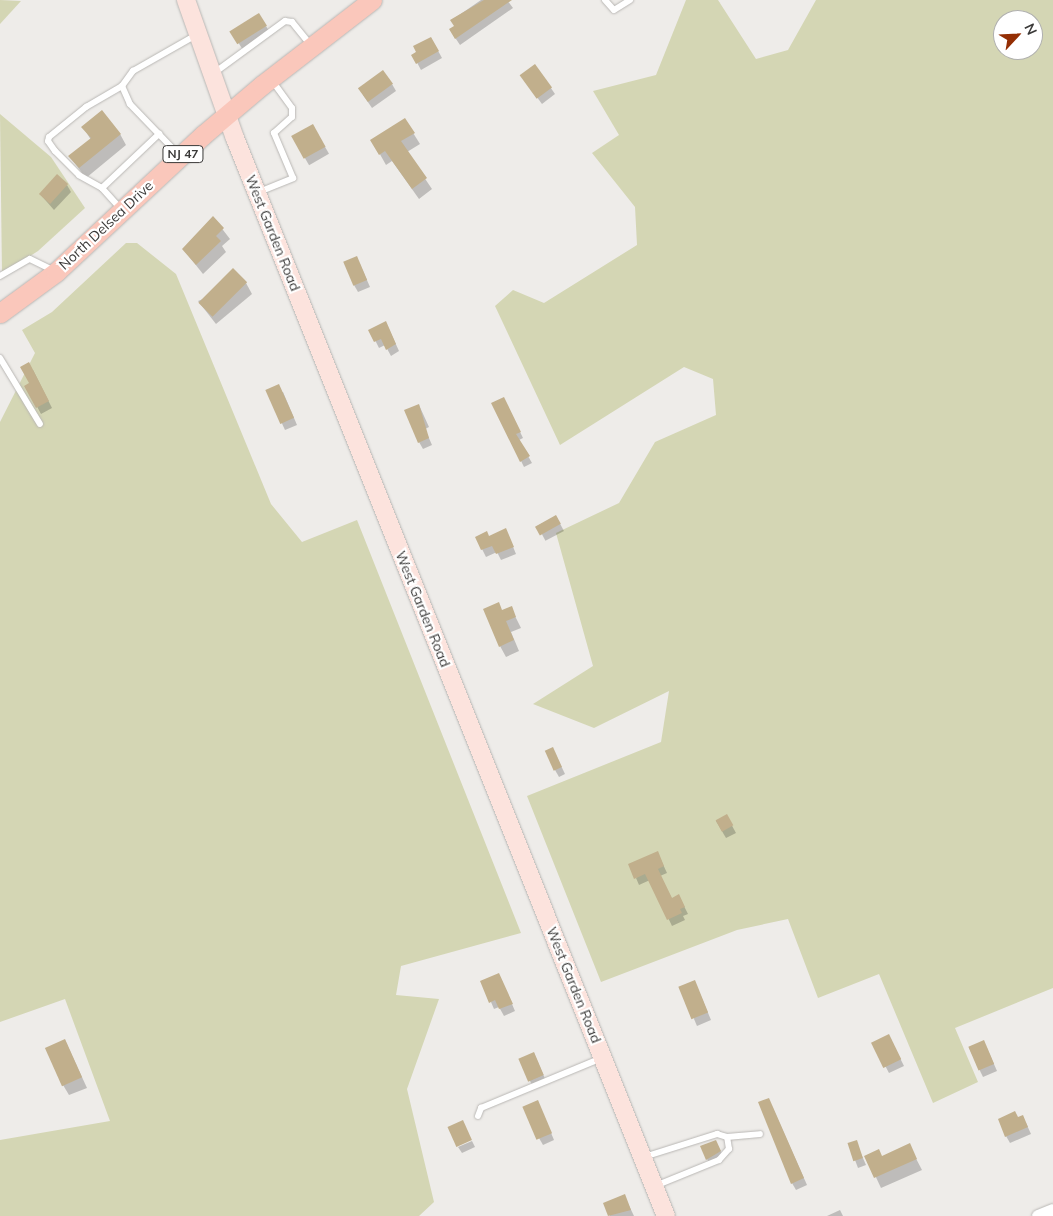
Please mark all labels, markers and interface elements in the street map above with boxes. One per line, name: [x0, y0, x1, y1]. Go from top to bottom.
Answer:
north arrow: [993, 10, 1043, 60]
text: N: [1020, 20, 1041, 38]
road number: NJ 47: [162, 144, 204, 164]
street label: West Garden Road: [242, 173, 304, 293]
street label: North Delsea Drive: [55, 177, 157, 273]
street label: West Garden Road: [392, 549, 454, 669]
street label: West Garden Road: [543, 925, 605, 1045]

